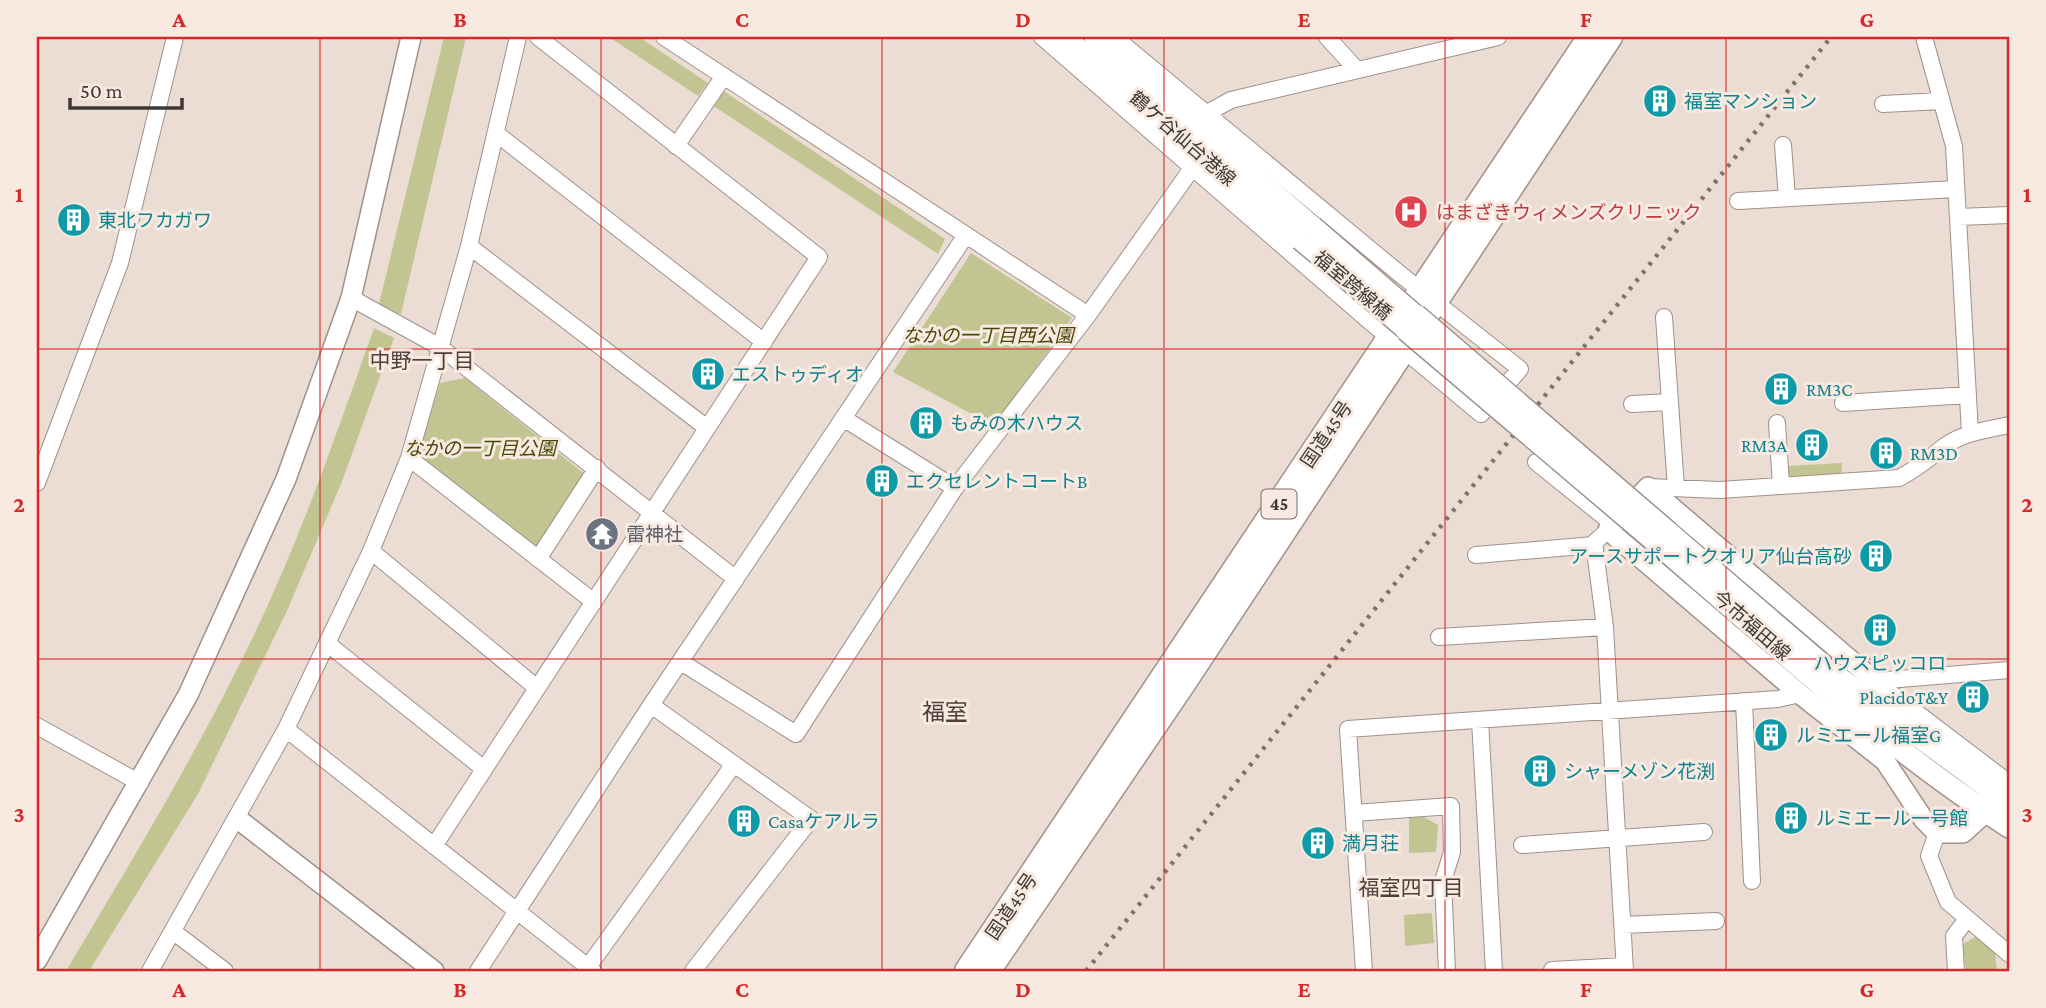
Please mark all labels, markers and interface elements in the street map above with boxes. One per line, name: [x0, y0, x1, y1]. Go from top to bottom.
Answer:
text: A: [171, 6, 186, 32]
text: B: [453, 6, 467, 32]
text: C: [735, 6, 749, 32]
text: D: [1015, 6, 1031, 32]
text: E: [1297, 6, 1311, 32]
text: F: [1580, 6, 1592, 32]
text: G: [1860, 6, 1875, 32]
scale bar: [70, 66, 182, 110]
text: 50 m: [80, 79, 123, 103]
building icon: 福室マンション: [1641, 82, 1679, 120]
street label: 鶴ケ谷仙台港線: [1126, 87, 1240, 190]
place label: 福室マンション: [1684, 91, 1817, 112]
text: 1: [15, 181, 24, 207]
text: 1: [2023, 181, 2032, 207]
hospital icon: はまざきウィメンズクリニック: [1392, 193, 1430, 231]
building icon: 東北フカガワ: [55, 201, 93, 239]
place label: はまざきウィメンズクリニック: [1436, 202, 1702, 223]
place label: 東北フカガワ: [98, 210, 212, 231]
street label: 福室跨線橋: [1310, 247, 1396, 324]
park label: なかの一丁目西公園: [902, 325, 1076, 346]
district label: 中野一丁目: [370, 349, 475, 373]
building icon: エストゥディオ: [689, 355, 727, 393]
place label: エストゥディオ: [732, 364, 864, 385]
building icon: RM3C: [1762, 370, 1800, 408]
place label: RM3C: [1806, 379, 1853, 400]
street label: 国道45号: [1297, 397, 1356, 471]
building icon: もみの木ハウス: [907, 404, 945, 442]
place label: もみの木ハウス: [950, 413, 1083, 434]
building icon: RM3A: [1793, 426, 1831, 464]
building icon: RM3D: [1867, 434, 1905, 472]
place label: RM3A: [1741, 435, 1787, 456]
park label: なかの一丁目公園: [404, 438, 559, 459]
place label: RM3D: [1910, 443, 1958, 464]
building icon: エクセレントコートB: [863, 462, 901, 500]
place label: エクセレントコートB: [906, 471, 1087, 492]
road number: 45: [1262, 490, 1296, 518]
text: 2: [13, 491, 25, 517]
text: 2: [2021, 491, 2033, 517]
temple icon: 雷神社: [583, 515, 621, 553]
place label: 雷神社: [626, 524, 683, 545]
building icon: アースサポートクオリア仙台高砂: [1857, 537, 1895, 575]
place label: アースサポートクオリア仙台高砂: [1569, 546, 1852, 567]
street label: 今市福田線: [1709, 586, 1794, 664]
building icon: ハウスピッコロ: [1861, 611, 1899, 649]
place label: ハウスピッコロ: [1813, 653, 1947, 674]
building icon: PlacidoT&Y: [1954, 678, 1992, 716]
place label: PlacidoT&Y: [1860, 687, 1949, 708]
district label: 福室: [922, 699, 968, 725]
building icon: ルミエール福室G: [1752, 716, 1790, 754]
place label: ルミエール福室G: [1796, 725, 1941, 746]
building icon: シャーメゾン花渕: [1521, 752, 1559, 790]
place label: シャーメゾン花渕: [1564, 761, 1715, 782]
building icon: ルミエール一号館: [1772, 799, 1810, 837]
text: 3: [13, 801, 25, 827]
text: 3: [2021, 801, 2033, 827]
building icon: Casaケアルラ: [725, 802, 763, 840]
place label: ルミエール一号館: [1816, 808, 1968, 829]
place label: Casaケアルラ: [768, 811, 880, 832]
building icon: 満月荘: [1299, 824, 1337, 862]
place label: 満月荘: [1342, 833, 1399, 854]
street label: 国道45号: [982, 869, 1041, 943]
district label: 福室四丁目: [1359, 876, 1464, 900]
text: A: [171, 976, 186, 1002]
text: B: [453, 976, 467, 1002]
text: C: [735, 976, 749, 1002]
text: D: [1015, 976, 1031, 1002]
text: E: [1297, 976, 1311, 1002]
text: F: [1580, 976, 1592, 1002]
text: G: [1860, 976, 1875, 1002]

